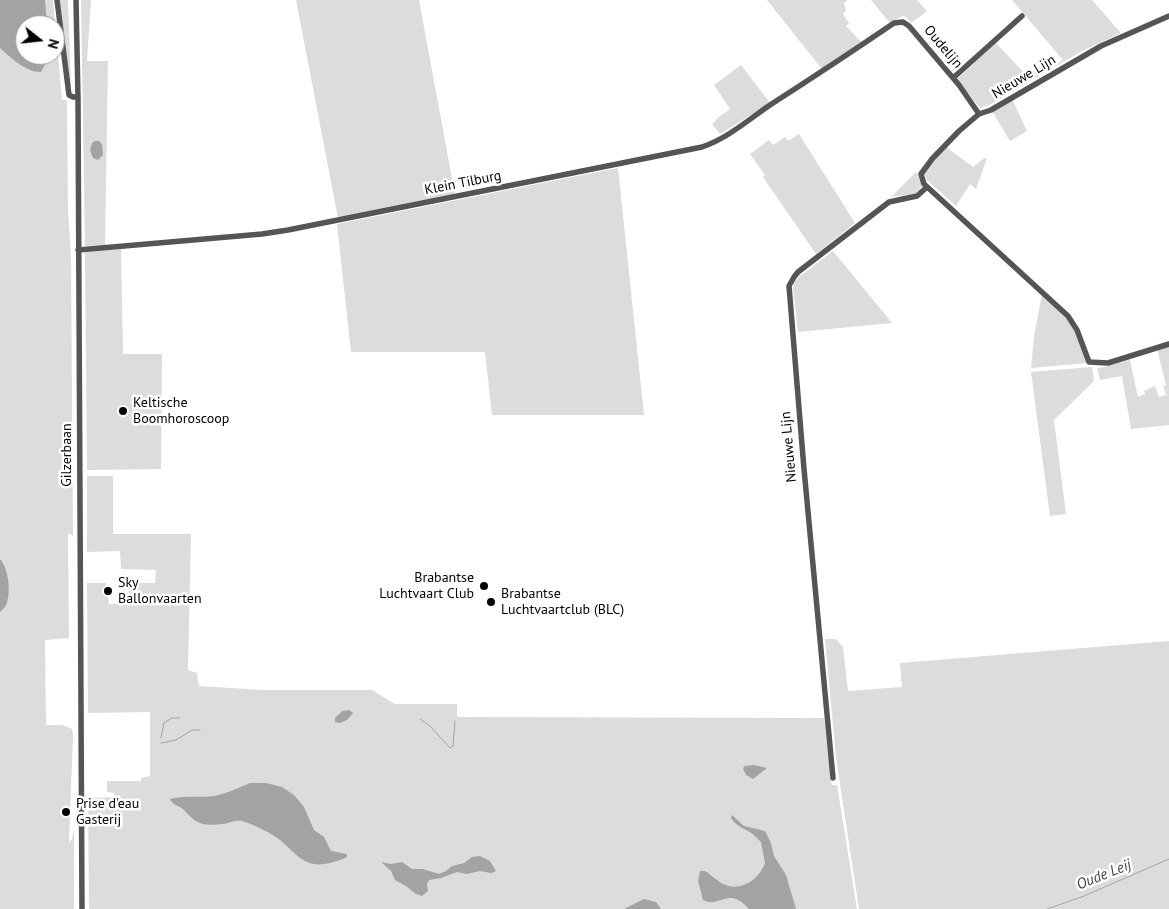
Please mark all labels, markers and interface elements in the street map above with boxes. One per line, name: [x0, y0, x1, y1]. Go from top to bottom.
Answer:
north arrow: [15, 15, 65, 65]
street label: Oudelijn: [920, 22, 966, 72]
text: N: [44, 37, 63, 51]
street label: Nieuwe Lijn: [989, 51, 1059, 103]
street label: Klein Tilburg: [423, 167, 503, 199]
place label: Keltische Boomhoroscoop: [133, 395, 229, 428]
marker: Keltische Boomhoroscoop: [117, 405, 129, 417]
street label: Nieuwe Lijn: [778, 411, 800, 483]
street label: Gilzerbaan: [59, 423, 75, 487]
place label: Brabantse Luchtvaart Club: [379, 570, 474, 602]
place label: Sky Ballonvaarten: [118, 575, 202, 608]
marker: Brabantse Luchtvaart Club: [478, 580, 490, 592]
marker: Sky Ballonvaarten: [102, 585, 114, 597]
place label: Brabantse Luchtvaartclub (BLC): [501, 586, 624, 618]
marker: Brabantse Luchtvaartclub (BLC): [485, 596, 497, 608]
place label: Prise d'eau Gasterij: [76, 796, 139, 829]
marker: Prise d'eau Gasterij: [60, 806, 72, 818]
water label: Oude Leij: [1074, 856, 1134, 894]

